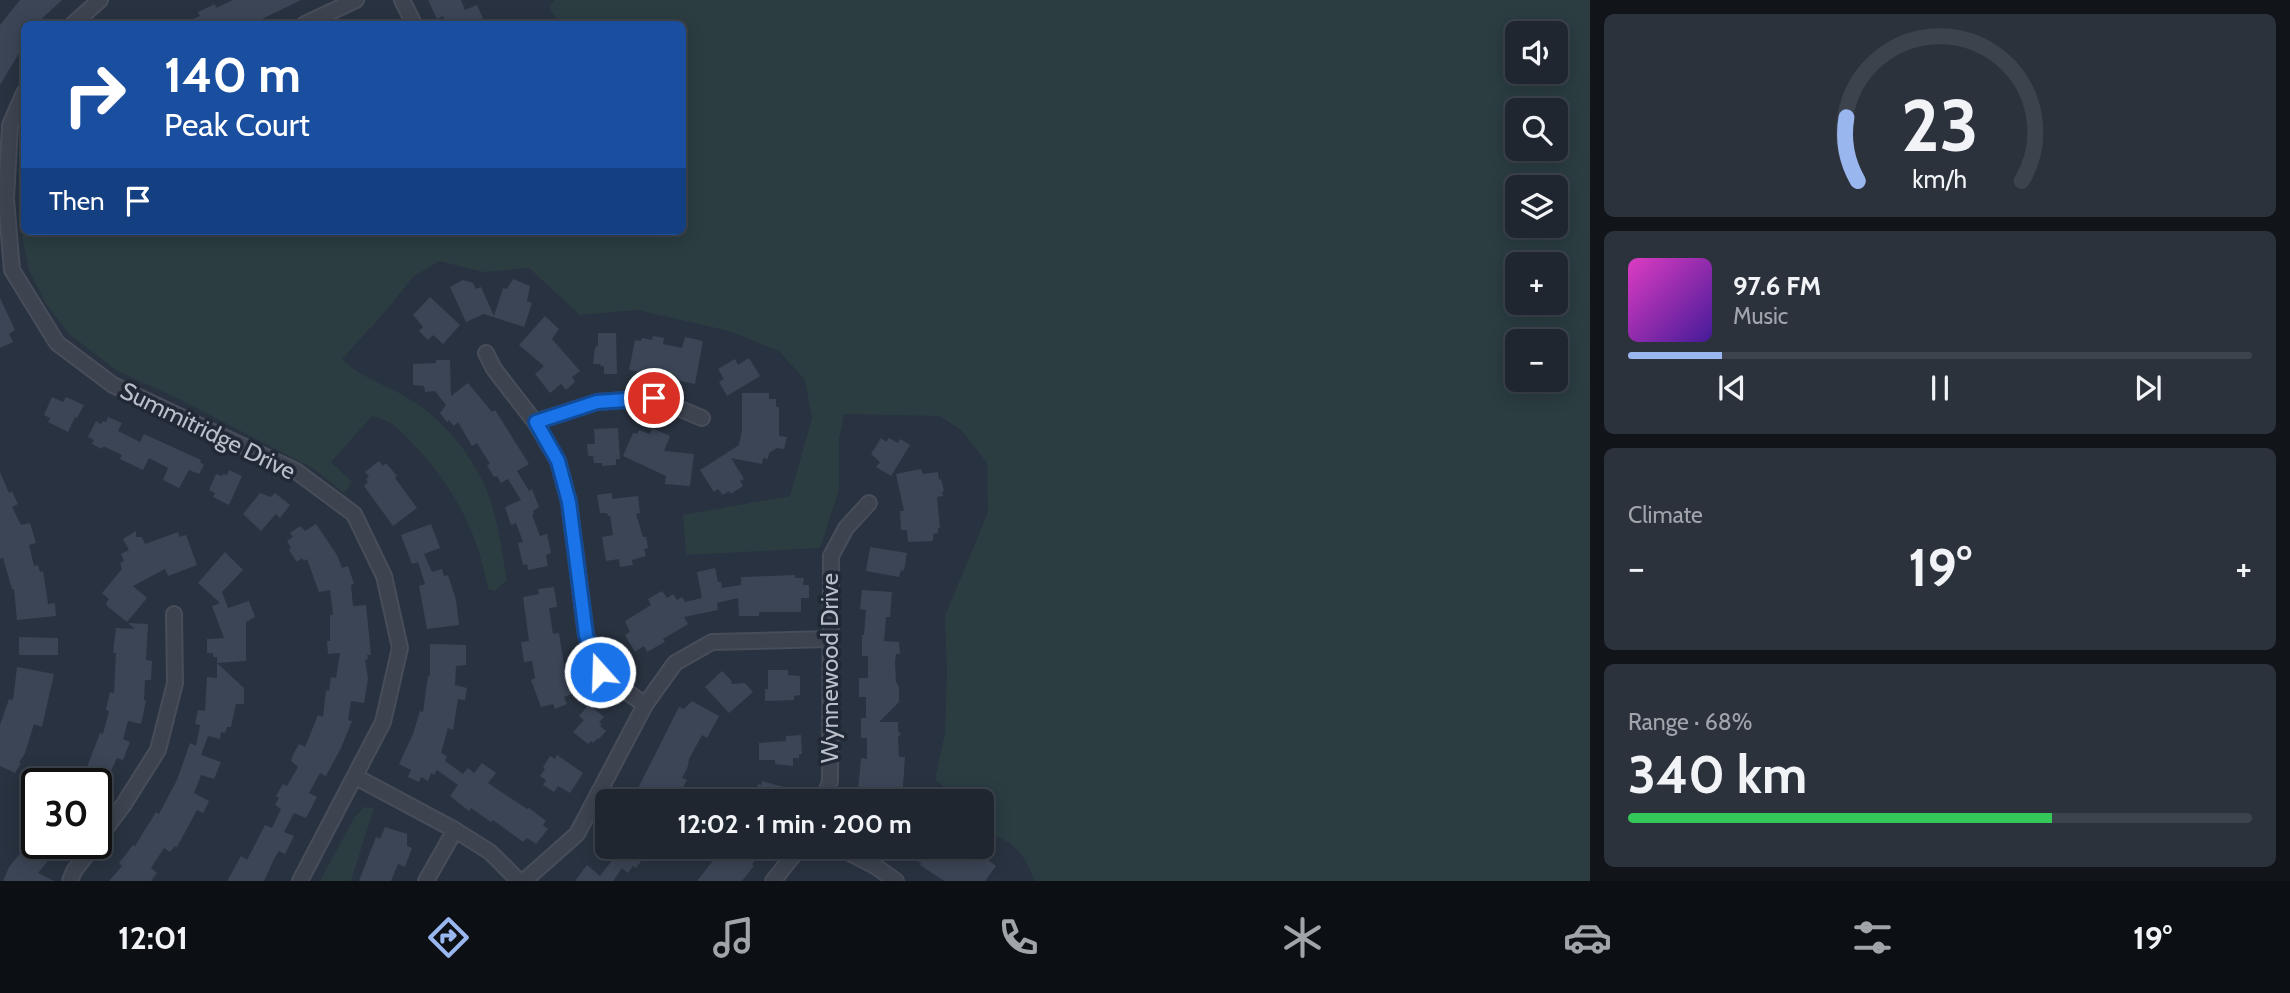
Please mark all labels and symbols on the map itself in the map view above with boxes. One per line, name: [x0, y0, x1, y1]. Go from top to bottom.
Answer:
pin: [624, 368, 684, 428]
street label: Summitridge Drive: [116, 376, 300, 485]
street label: Wynnewood Drive: [815, 573, 844, 763]
position arrow: [563, 635, 637, 709]
speed limit sign: 30: [21, 768, 112, 859]

